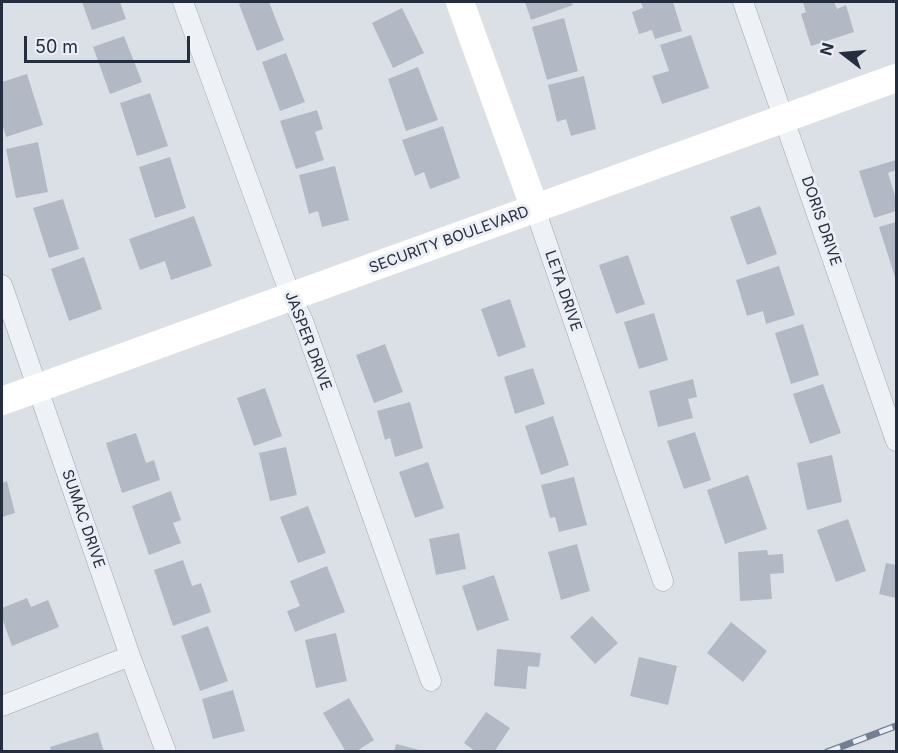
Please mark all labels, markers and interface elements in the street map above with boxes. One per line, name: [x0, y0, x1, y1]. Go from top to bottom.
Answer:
scale bar: [27, 24, 194, 62]
north arrow: [814, 24, 874, 84]
text: 50 m: [35, 36, 78, 57]
text: N: [815, 40, 838, 58]
street label: DORIS DRIVE: [797, 174, 845, 268]
street label: SECURITY BOULEVARD: [367, 203, 531, 277]
street label: LETA DRIVE: [541, 248, 585, 334]
street label: JASPER DRIVE: [281, 289, 335, 393]
street label: SUMAC DRIVE: [58, 467, 108, 571]

